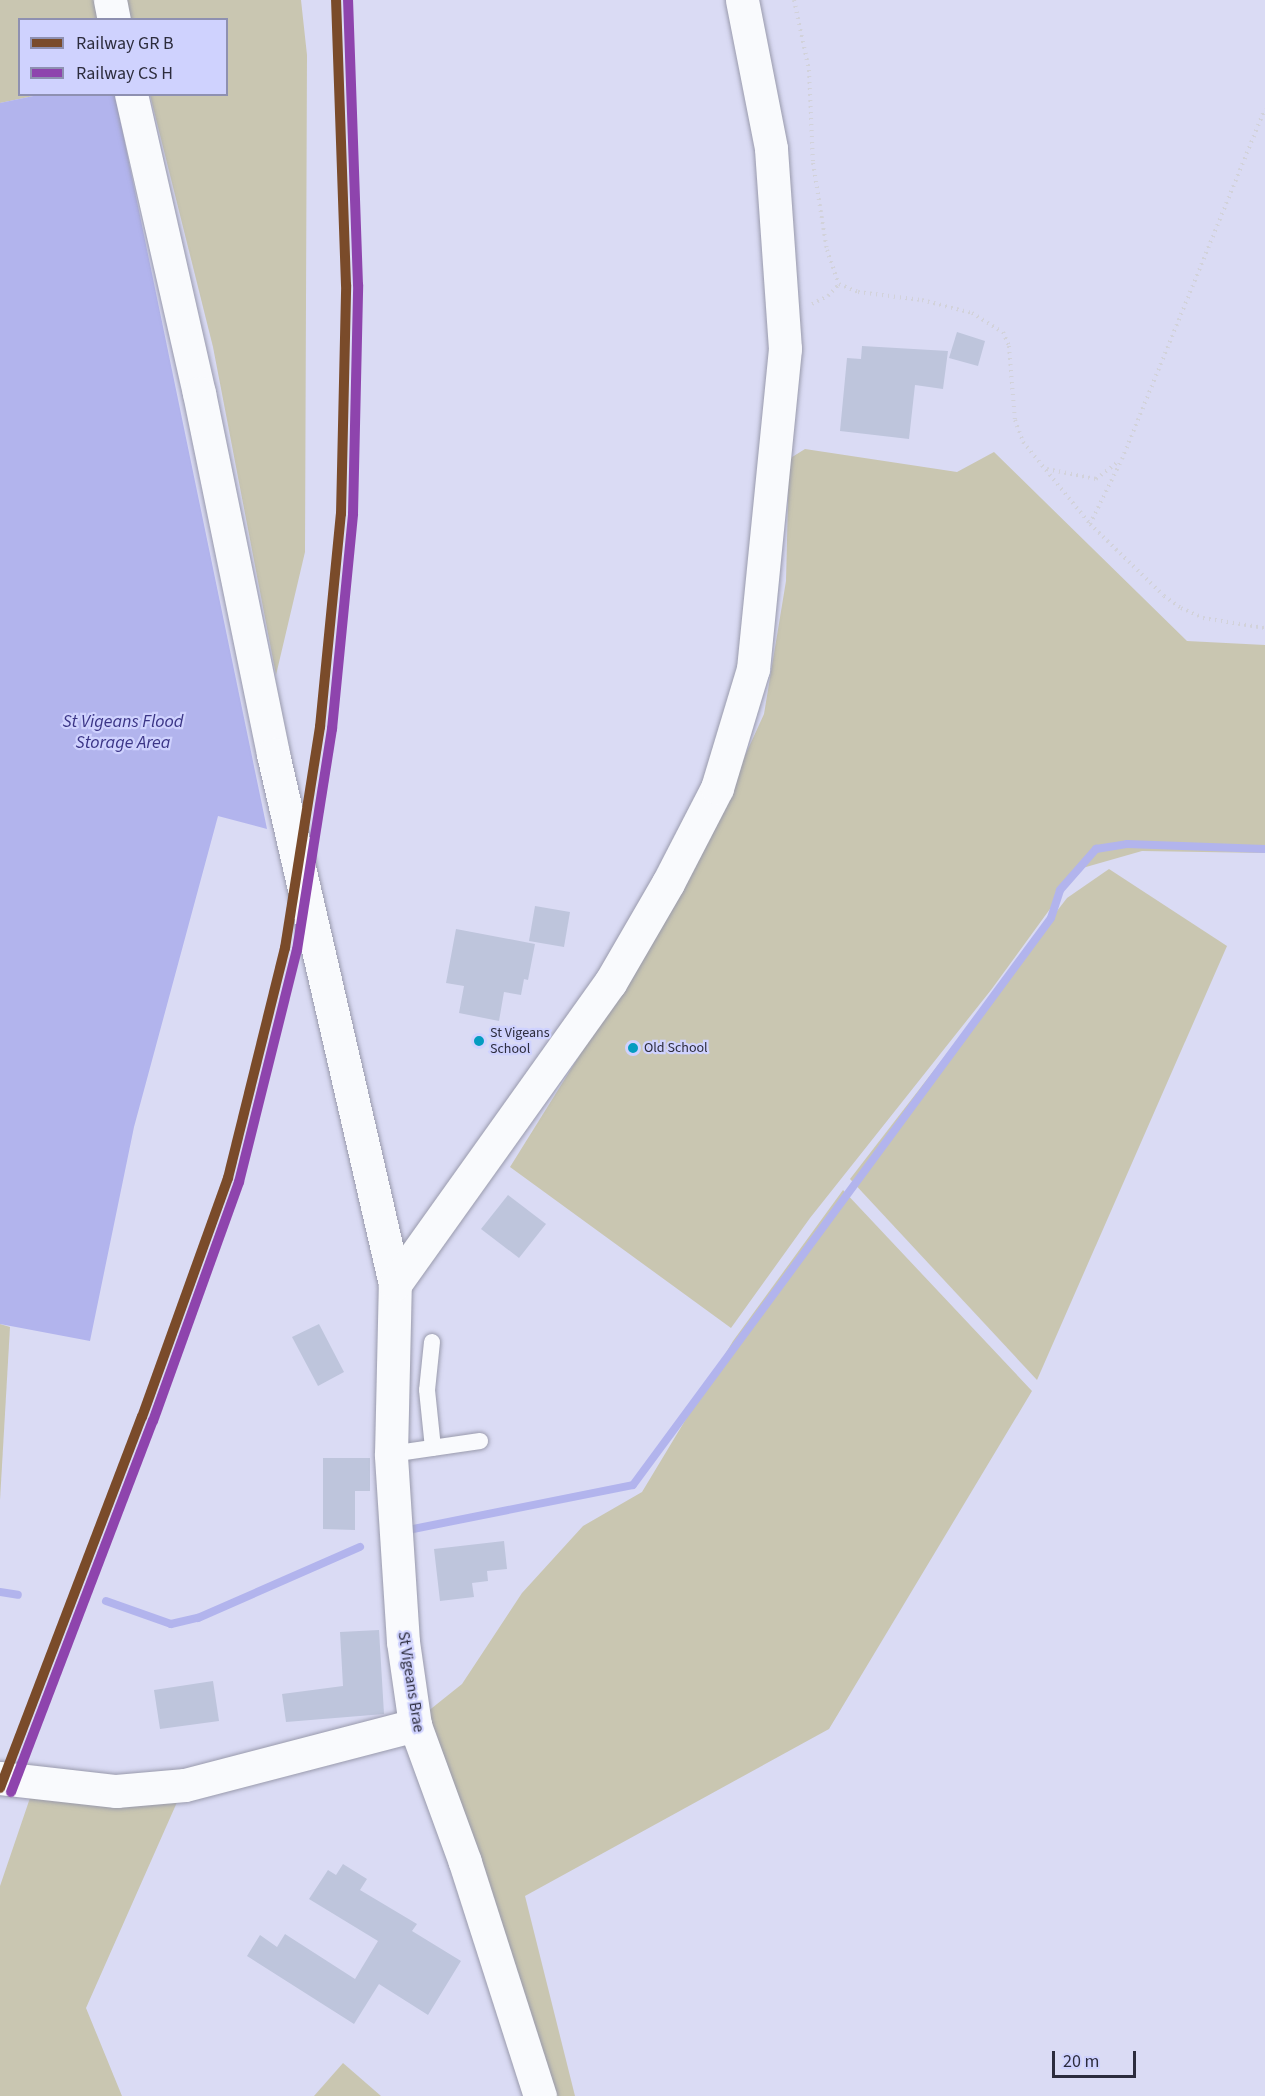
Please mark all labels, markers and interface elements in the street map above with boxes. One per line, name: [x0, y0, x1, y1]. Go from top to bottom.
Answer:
legend: [18, 18, 228, 96]
text: Railway GR B: [76, 31, 174, 56]
text: Railway CS H: [76, 61, 173, 86]
water label: St Vigeans Flood Storage Area: [63, 712, 183, 754]
place label: St Vigeans School: [490, 1025, 550, 1058]
marker: St Vigeans School: [473, 1035, 485, 1047]
place label: Old School: [644, 1040, 708, 1056]
marker: Old School: [627, 1042, 639, 1054]
street label: St Vigeans Brae: [394, 1630, 428, 1734]
scale bar: [1055, 2039, 1139, 2077]
text: 20 m: [1063, 2049, 1099, 2074]

